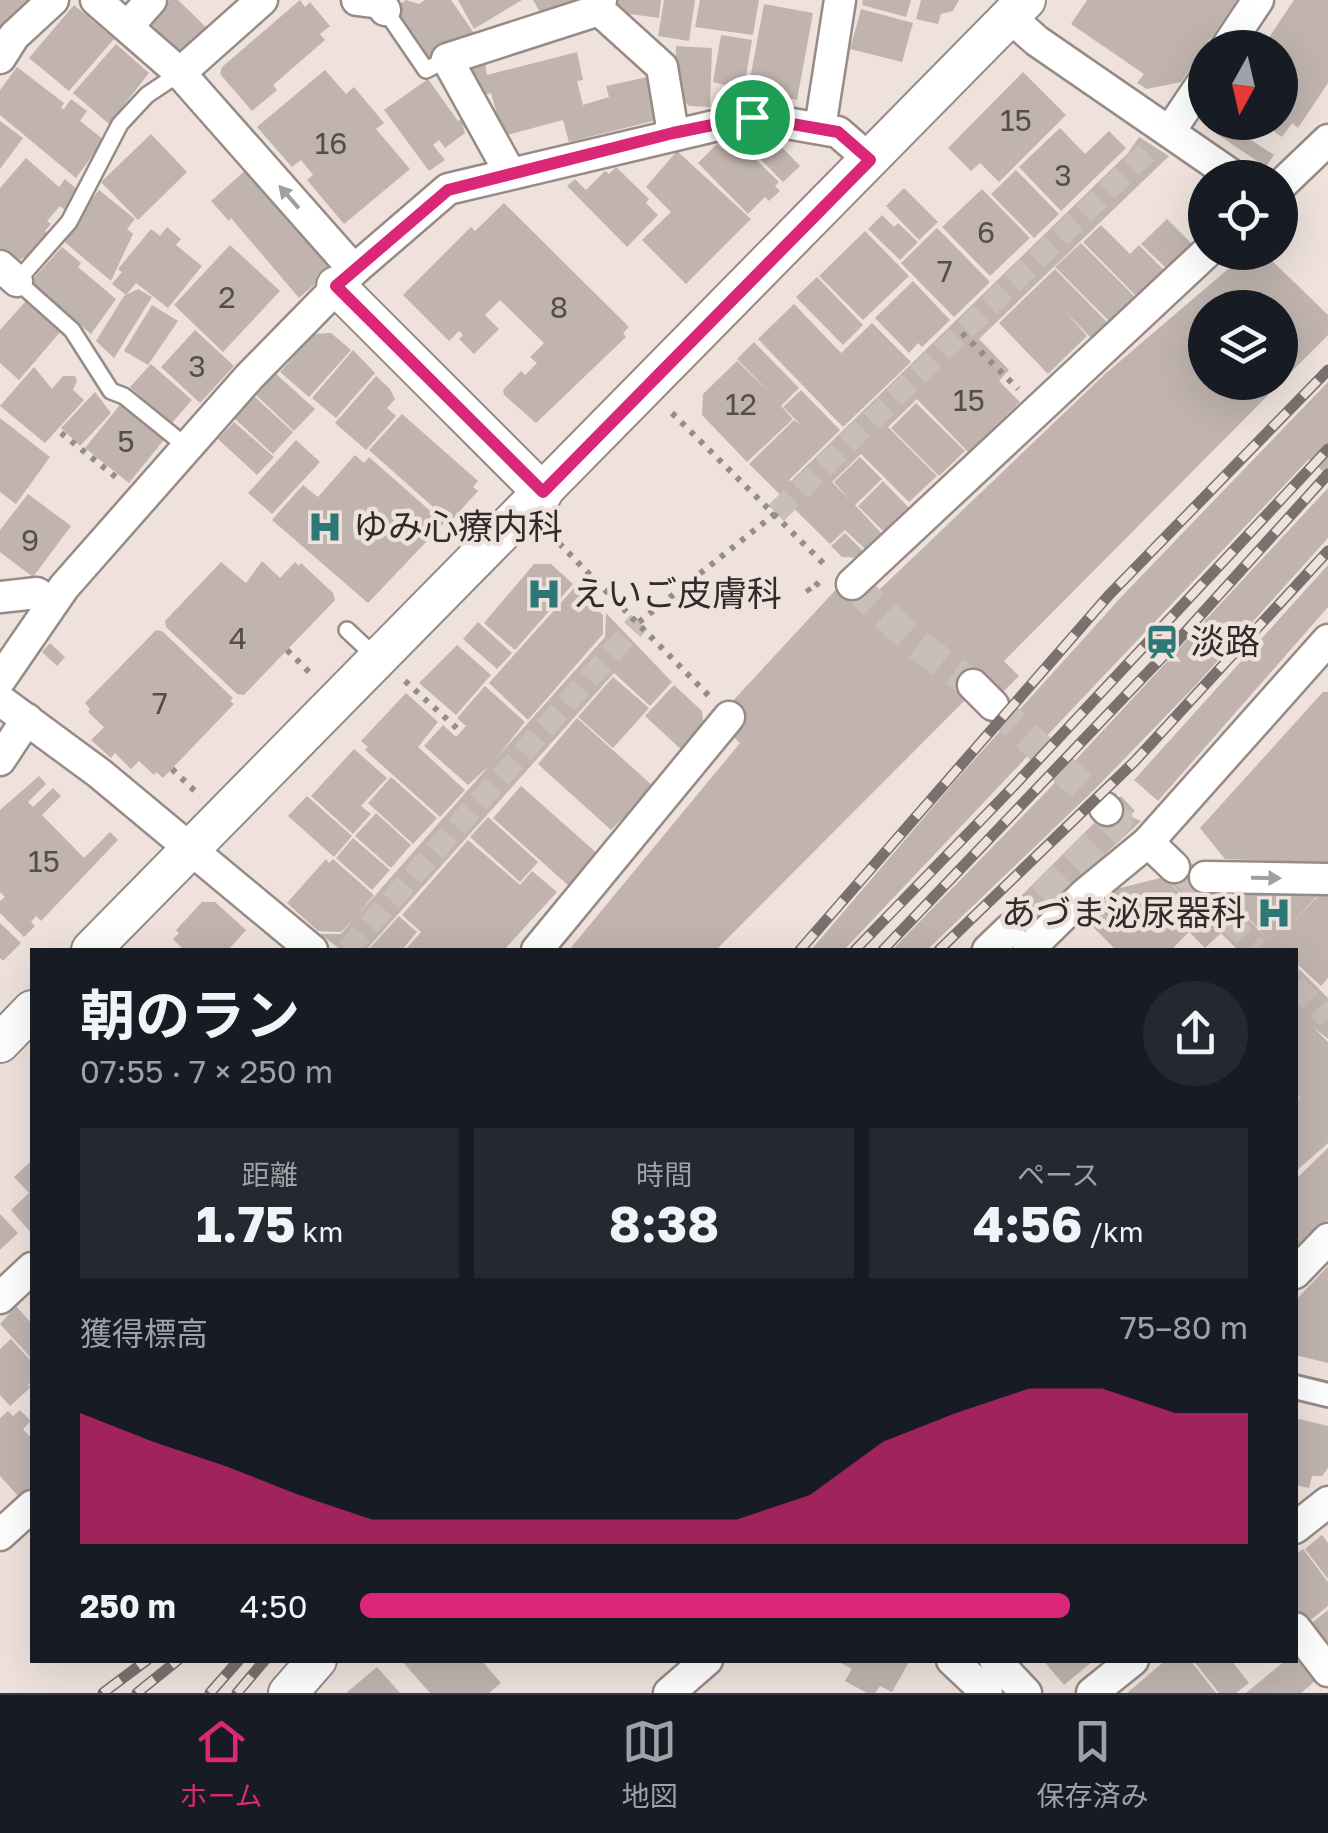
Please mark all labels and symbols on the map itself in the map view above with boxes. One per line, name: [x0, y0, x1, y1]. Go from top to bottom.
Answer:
north arrow: [1188, 30, 1298, 140]
pin: [710, 75, 795, 160]
house number: 15: [1000, 102, 1032, 138]
house number: 16: [315, 125, 347, 161]
house number: 3: [1054, 157, 1072, 193]
one-way arrow: [278, 185, 300, 210]
house number: 6: [977, 214, 995, 250]
house number: 7: [937, 253, 953, 289]
house number: 2: [218, 279, 236, 315]
house number: 8: [550, 289, 568, 325]
house number: 3: [188, 348, 206, 384]
house number: 15: [953, 382, 985, 418]
house number: 12: [725, 386, 757, 422]
house number: 5: [117, 423, 135, 459]
place label: ゆみ心療内科: [353, 505, 563, 547]
hospital icon: ゆみ心療内科: [306, 508, 344, 546]
house number: 9: [21, 522, 39, 558]
place label: えいご皮膚科: [572, 572, 782, 614]
hospital icon: えいご皮膚科: [525, 575, 563, 613]
house number: 4: [229, 620, 247, 656]
place label: 淡路: [1190, 620, 1260, 662]
station icon: 淡路: [1143, 623, 1181, 661]
house number: 7: [152, 685, 168, 721]
house number: 15: [28, 843, 60, 879]
one-way arrow: [1251, 870, 1283, 886]
place label: あづま泌尿器科: [1001, 891, 1246, 933]
hospital icon: あづま泌尿器科: [1255, 894, 1293, 932]

